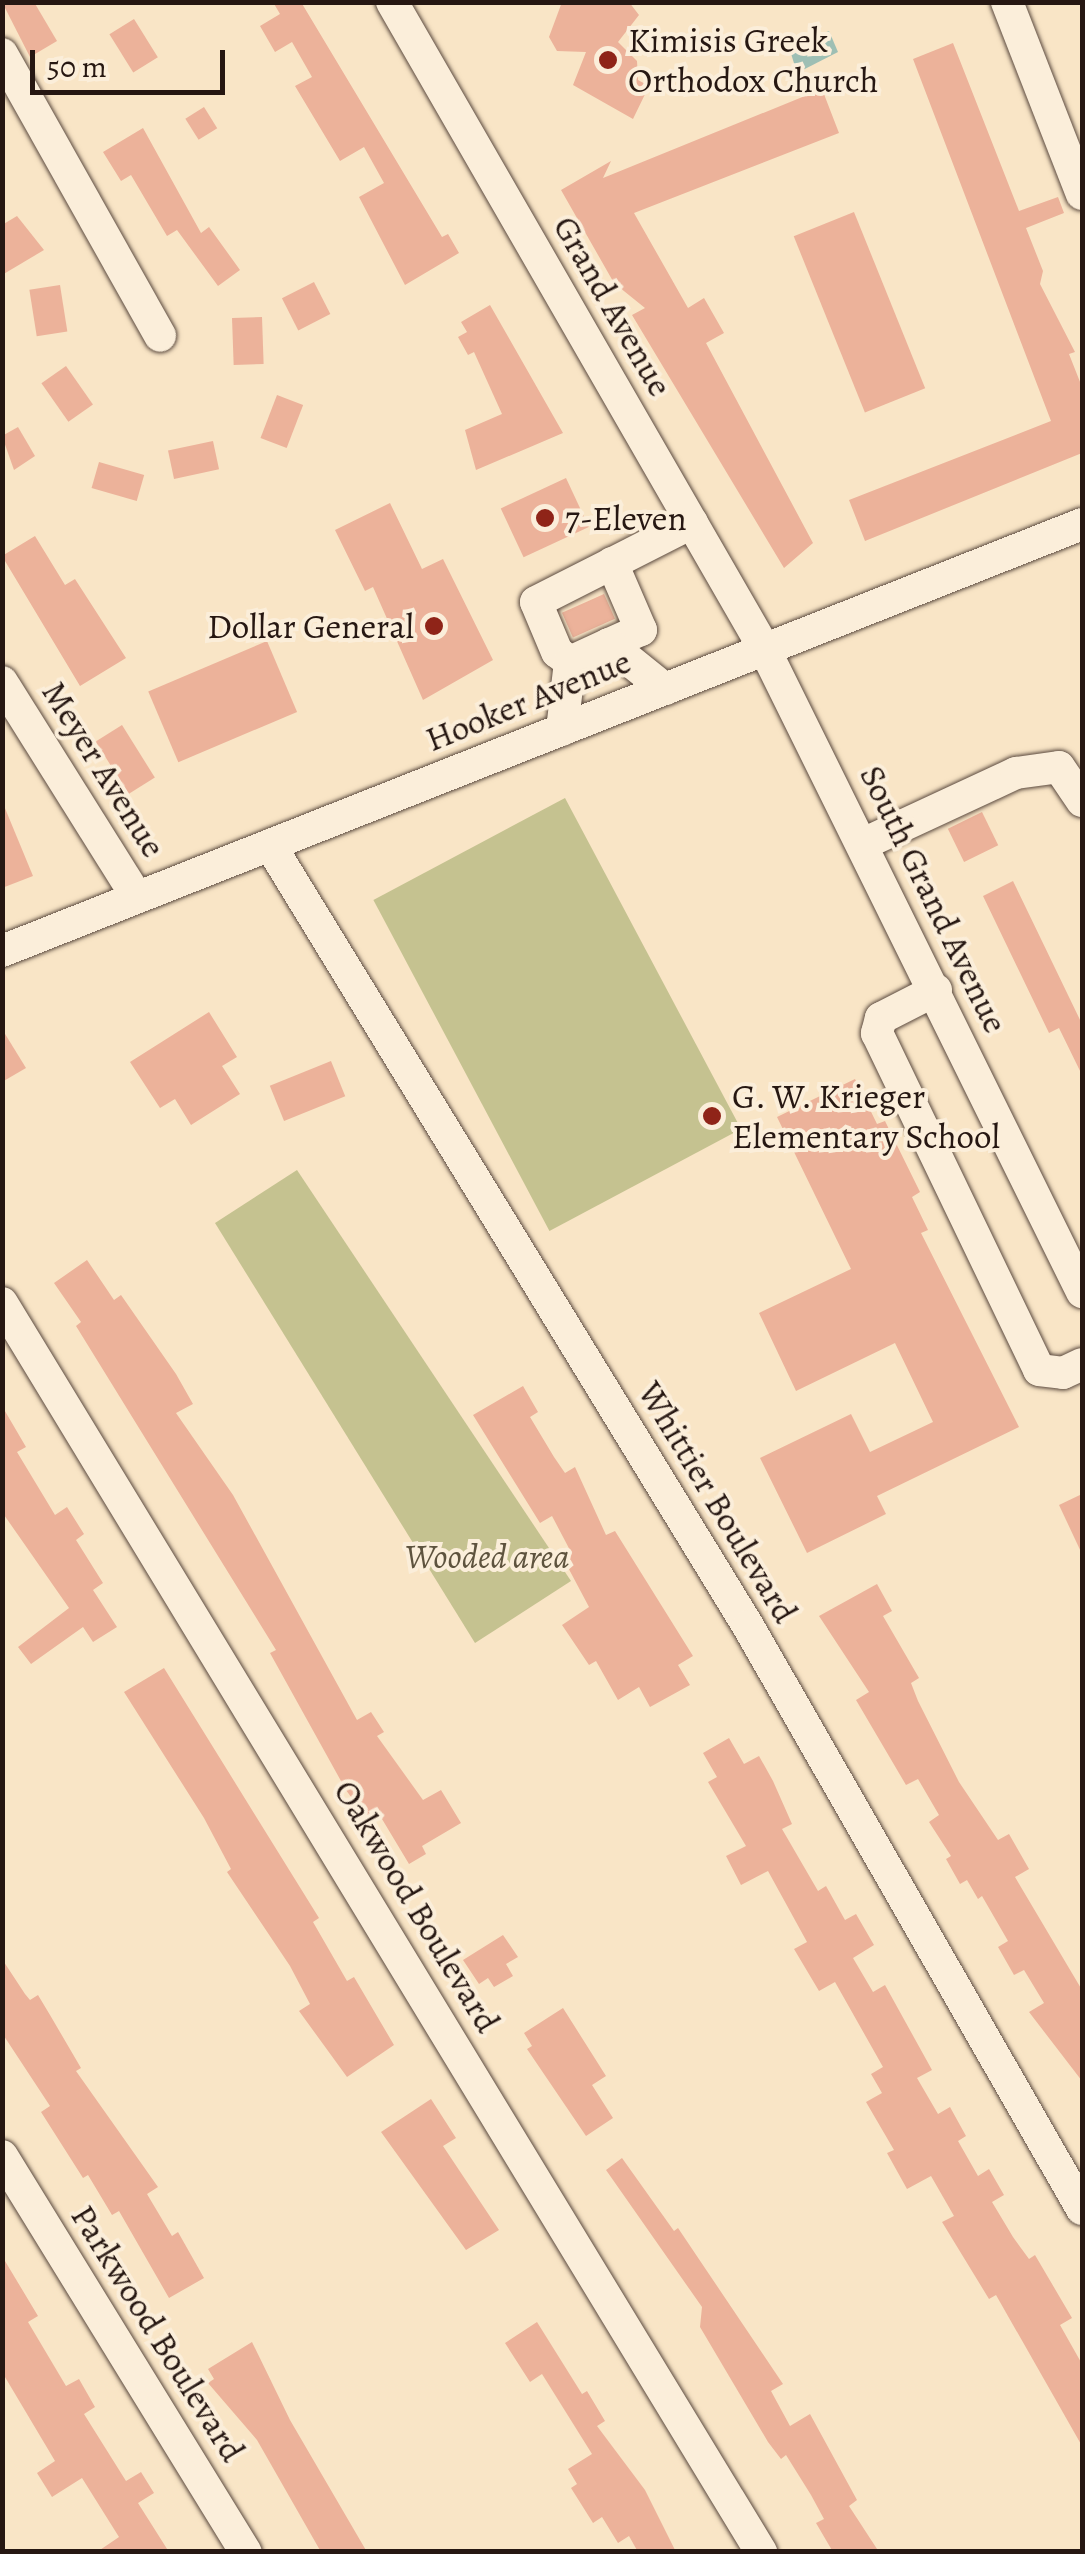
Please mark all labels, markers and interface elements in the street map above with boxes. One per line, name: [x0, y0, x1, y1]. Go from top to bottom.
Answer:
place label: Kimisis Greek Orthodox Church: [628, 19, 878, 101]
scale bar: [35, 30, 230, 92]
text: 50 m: [47, 47, 107, 87]
marker: Kimisis Greek Orthodox Church: [597, 49, 619, 71]
street label: Grand Avenue: [545, 208, 681, 404]
place label: 7-Eleven: [565, 497, 687, 539]
marker: 7-Eleven: [534, 507, 556, 529]
place label: Dollar General: [207, 605, 414, 647]
marker: Dollar General: [423, 615, 445, 637]
street label: Hooker Avenue: [419, 640, 637, 760]
street label: Meyer Avenue: [33, 673, 175, 865]
street label: South Grand Avenue: [851, 758, 1017, 1040]
place label: G. W. Krieger Elementary School: [732, 1075, 1000, 1157]
marker: G. W. Krieger Elementary School: [701, 1105, 723, 1127]
street label: Whittier Boulevard: [629, 1374, 807, 1630]
park label: Wooded area: [405, 1535, 569, 1577]
street label: Oakwood Boulevard: [325, 1772, 509, 2040]
street label: Parkwood Boulevard: [62, 2197, 254, 2469]

